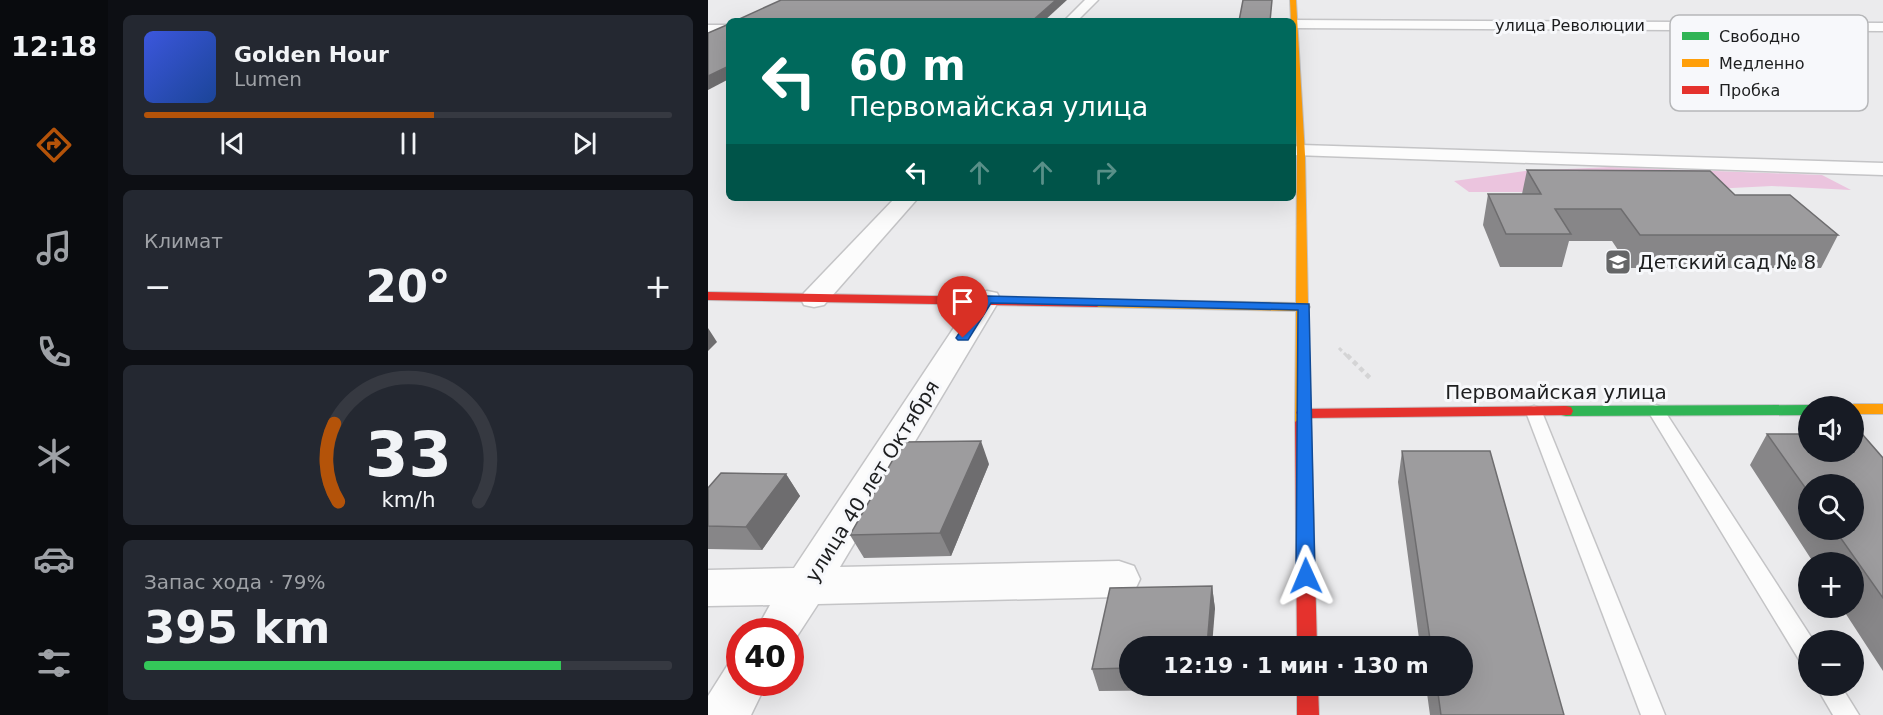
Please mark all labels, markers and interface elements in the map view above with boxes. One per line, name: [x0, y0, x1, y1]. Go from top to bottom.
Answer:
legend: [1670, 15, 1868, 111]
street label: улица Революции: [1495, 16, 1645, 35]
text: Свободно: [1719, 27, 1800, 46]
text: 12:18: [11, 31, 97, 62]
text: 60 m: [849, 41, 966, 90]
text: Golden Hour: [234, 42, 389, 67]
icon: left: [750, 42, 828, 120]
text: Медленно: [1719, 54, 1805, 73]
text: Lumen: [234, 67, 302, 91]
text: Пробка: [1719, 81, 1780, 100]
text: Первомайская улица: [849, 91, 1148, 122]
icon: directions: [33, 124, 75, 166]
icon: previous: [216, 127, 249, 160]
icon: pause: [392, 127, 425, 160]
icon: next: [568, 127, 601, 160]
icon: left: [900, 156, 933, 189]
icon: ahead: [963, 156, 996, 189]
icon: ahead: [1026, 156, 1059, 189]
icon: right: [1089, 156, 1122, 189]
icon: music: [33, 227, 75, 269]
text: Климат: [144, 229, 223, 253]
school or university icon: Детский сад № 8: [1603, 247, 1633, 277]
place label: Детский сад № 8: [1638, 250, 1816, 274]
text: 20°: [365, 260, 451, 313]
text: −: [144, 267, 172, 306]
text: +: [644, 267, 672, 306]
pin: [937, 276, 988, 338]
icon: arrive: [946, 285, 979, 318]
icon: phone: [33, 331, 75, 373]
street label: улица 40 лет Октября: [800, 376, 944, 586]
street label: Первомайская улица: [1445, 380, 1667, 404]
map controls: [1798, 396, 1864, 696]
button: sound: [1798, 396, 1864, 462]
text: 33: [365, 418, 451, 491]
icon: climate: [33, 435, 75, 477]
button: search: [1798, 474, 1864, 540]
text: km/h: [381, 487, 435, 512]
icon: car: [33, 538, 75, 580]
position arrow: [1274, 544, 1338, 608]
button: +: [1798, 552, 1864, 618]
text: Запас хода · 79%: [144, 570, 325, 594]
text: 395 km: [144, 601, 330, 654]
speed limit sign: 40: [726, 618, 804, 696]
button: −: [1798, 630, 1864, 696]
icon: filters: [33, 642, 75, 684]
text: 12:19 · 1 мин · 130 m: [1163, 653, 1429, 678]

